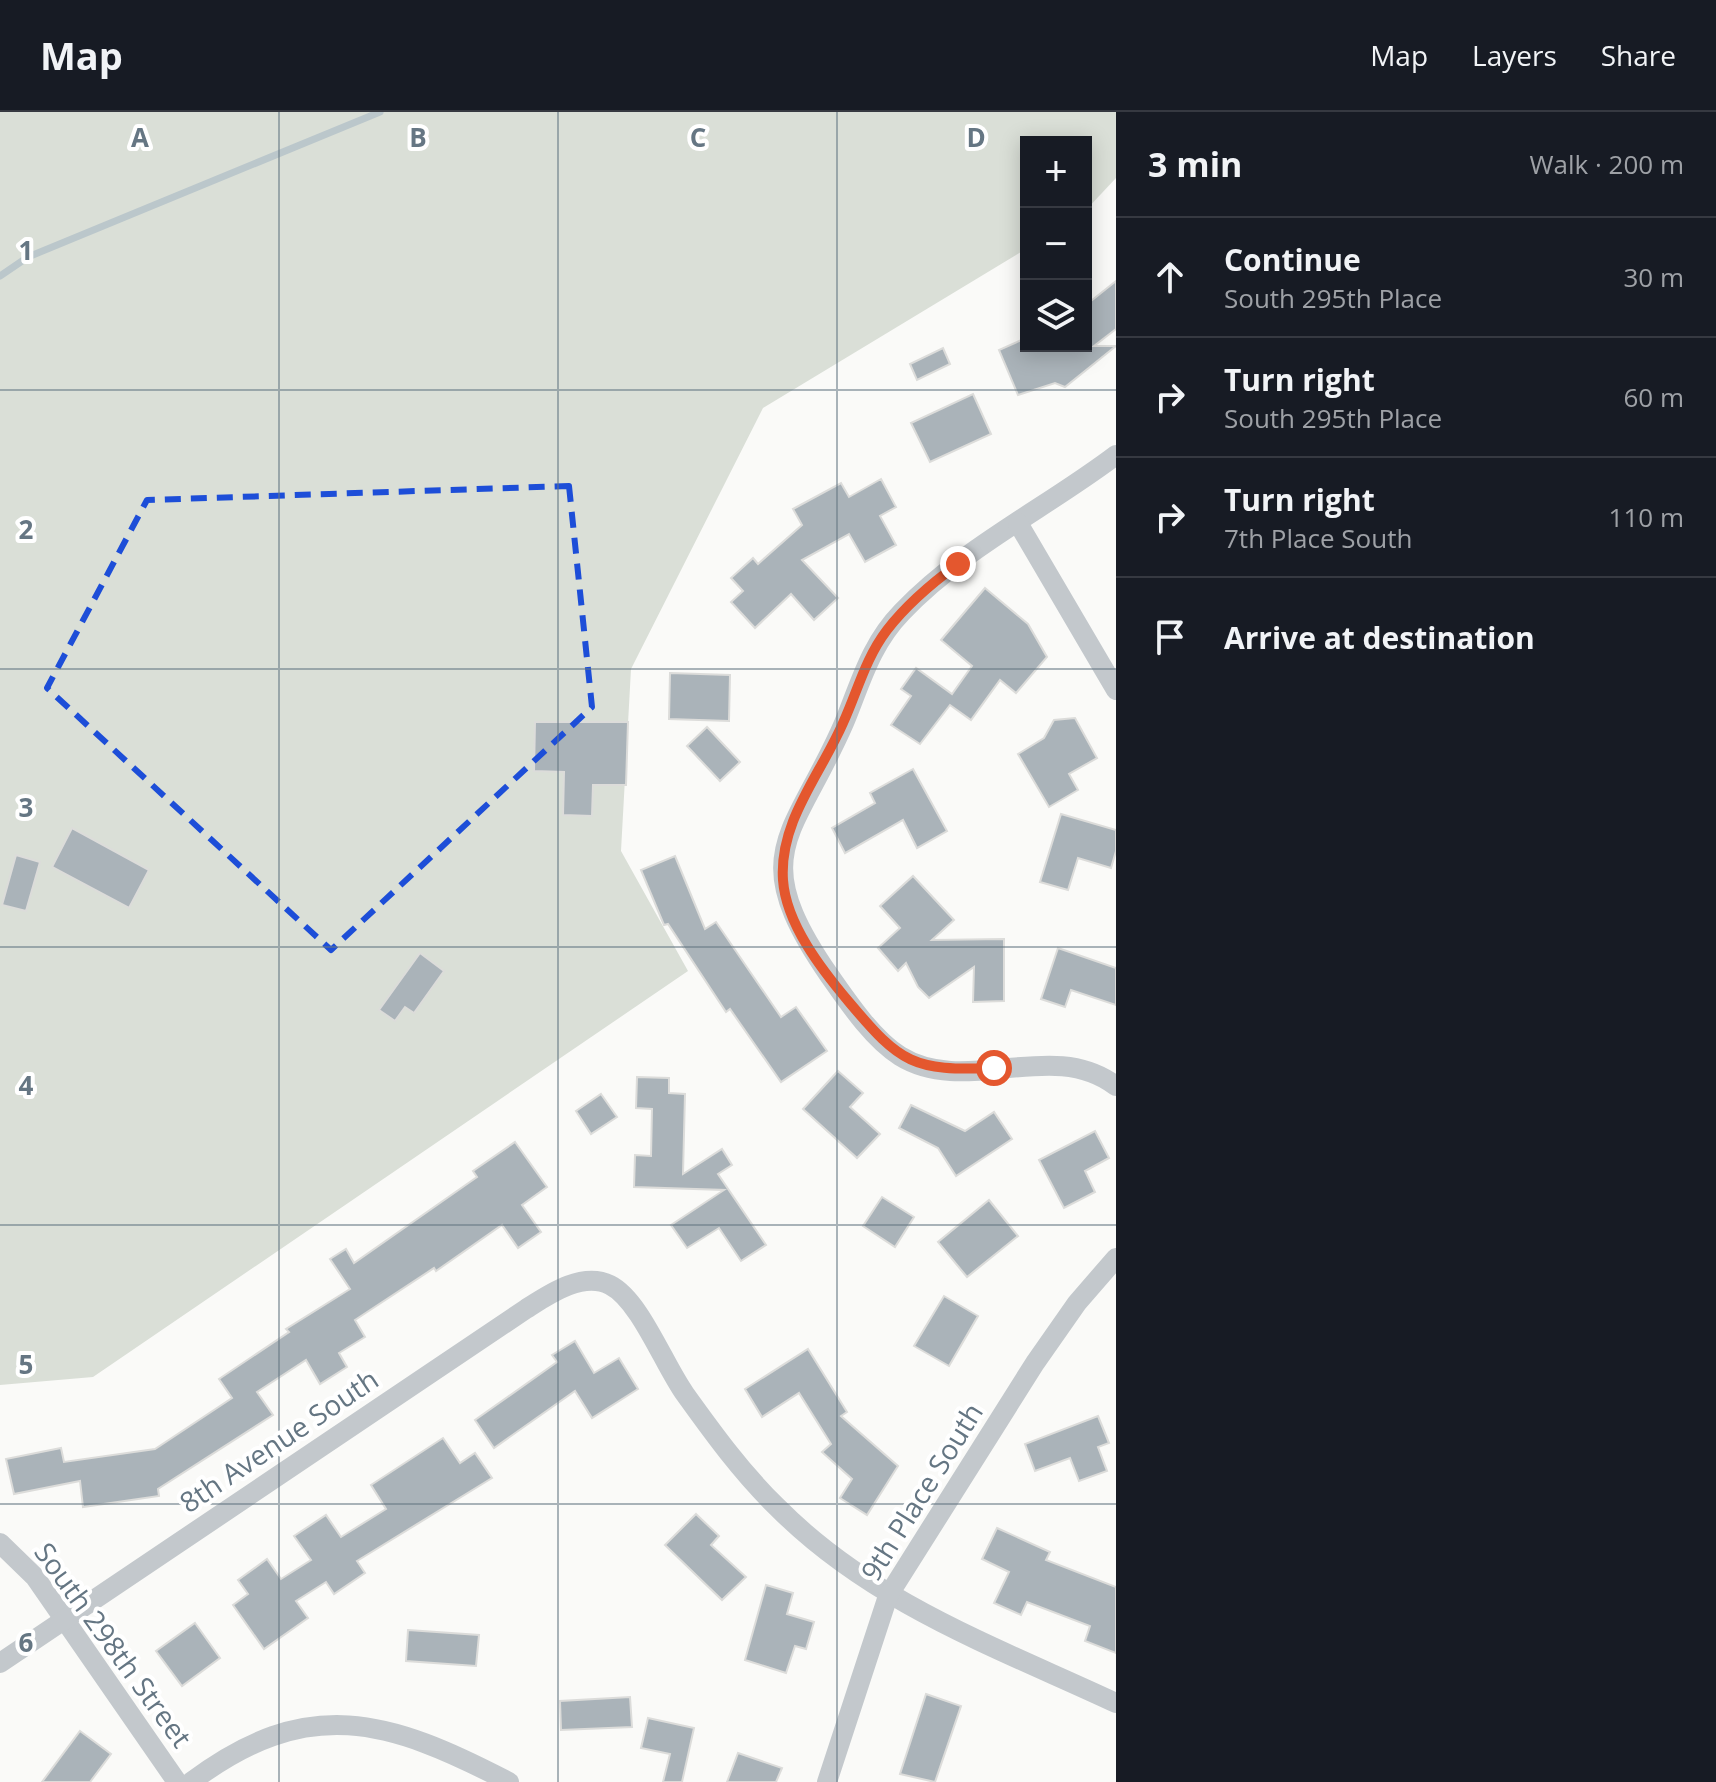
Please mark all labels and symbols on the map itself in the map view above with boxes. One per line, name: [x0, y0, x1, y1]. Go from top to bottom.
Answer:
text: A: [131, 119, 149, 155]
text: B: [409, 119, 427, 155]
text: C: [690, 119, 706, 155]
text: D: [966, 119, 986, 155]
text: 1: [19, 232, 33, 268]
text: 2: [19, 511, 34, 547]
route end: [940, 546, 976, 582]
text: 3: [19, 789, 33, 825]
route start: [976, 1050, 1012, 1086]
text: 4: [19, 1067, 34, 1103]
text: 5: [19, 1346, 33, 1382]
street label: 8th Avenue South: [172, 1360, 385, 1521]
street label: 9th Place South: [851, 1395, 991, 1588]
street label: South 298th Street: [27, 1534, 201, 1754]
text: 6: [19, 1624, 34, 1660]

